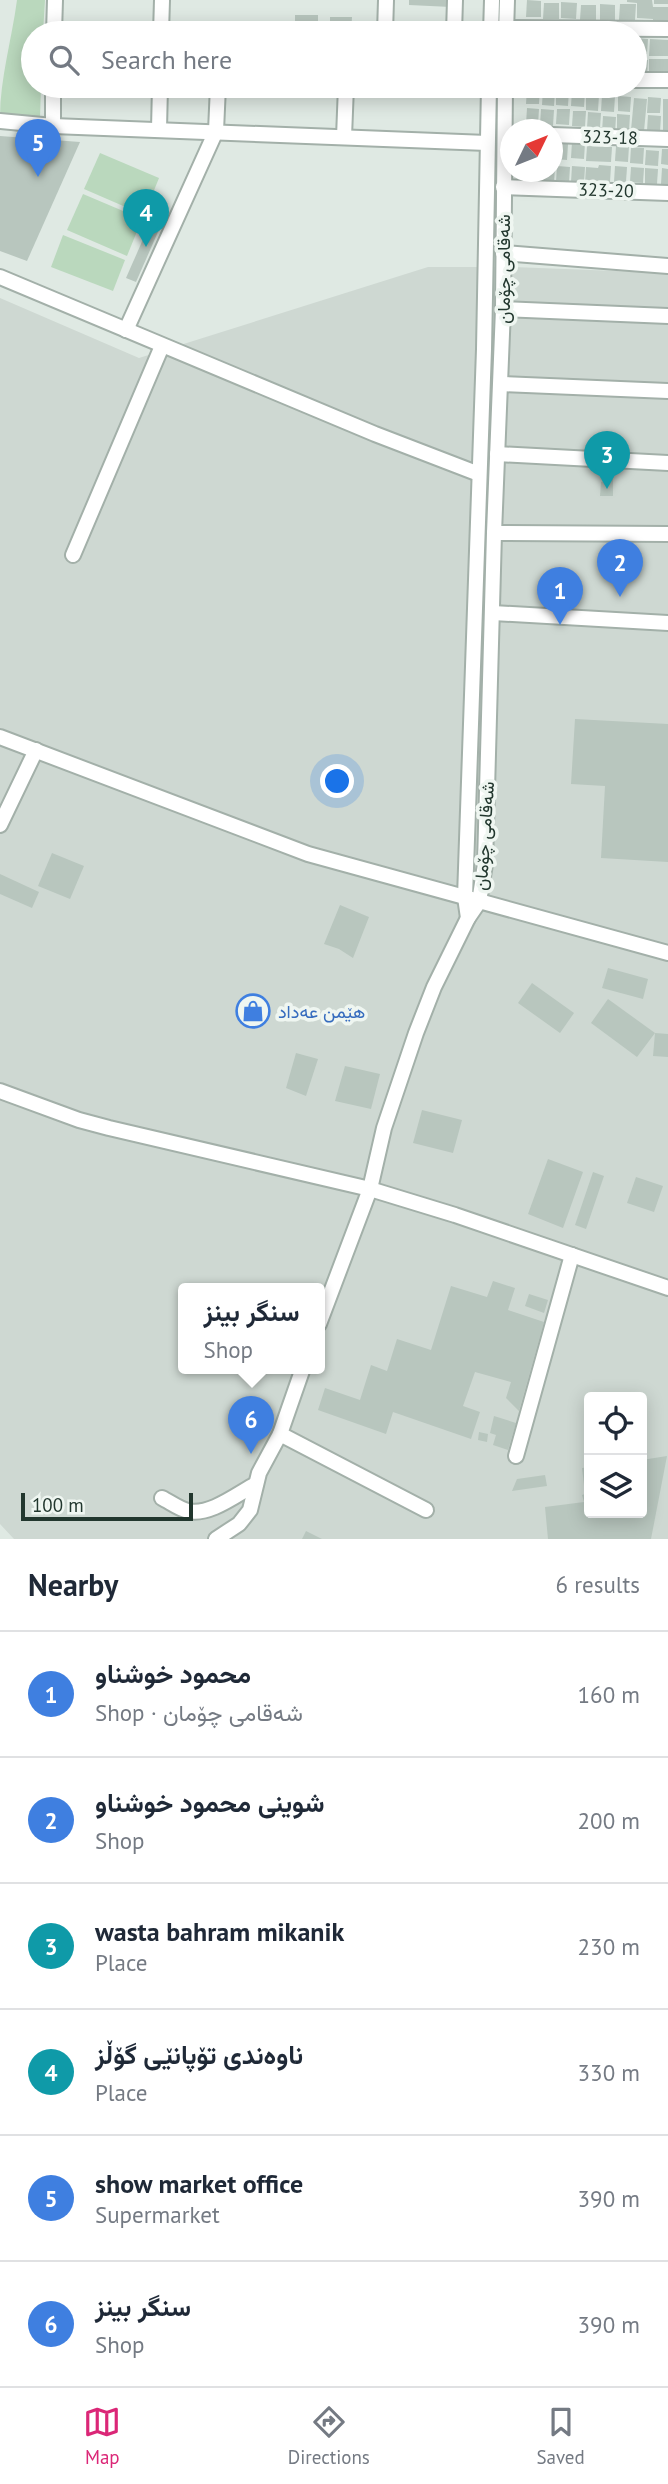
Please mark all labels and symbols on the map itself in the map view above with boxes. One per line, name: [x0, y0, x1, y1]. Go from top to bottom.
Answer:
pin: 5: [15, 119, 61, 177]
north arrow: [500, 119, 563, 182]
street label: 323-18: [582, 125, 638, 149]
street label: 323-20: [578, 178, 634, 202]
pin: 4: [123, 189, 169, 247]
street label: شەقامی چۆمان: [492, 214, 516, 324]
pin: 3: [584, 431, 630, 489]
pin: 2: [597, 539, 643, 597]
pin: 1: [537, 567, 583, 625]
your location: [320, 764, 354, 798]
street label: شەقامی چۆمان: [469, 781, 500, 891]
shop icon: هێمن عەداد: [234, 992, 272, 1030]
place label: هێمن عەداد: [278, 1000, 365, 1023]
pin: 6: [228, 1396, 274, 1454]
scale bar: [21, 1490, 192, 1522]

